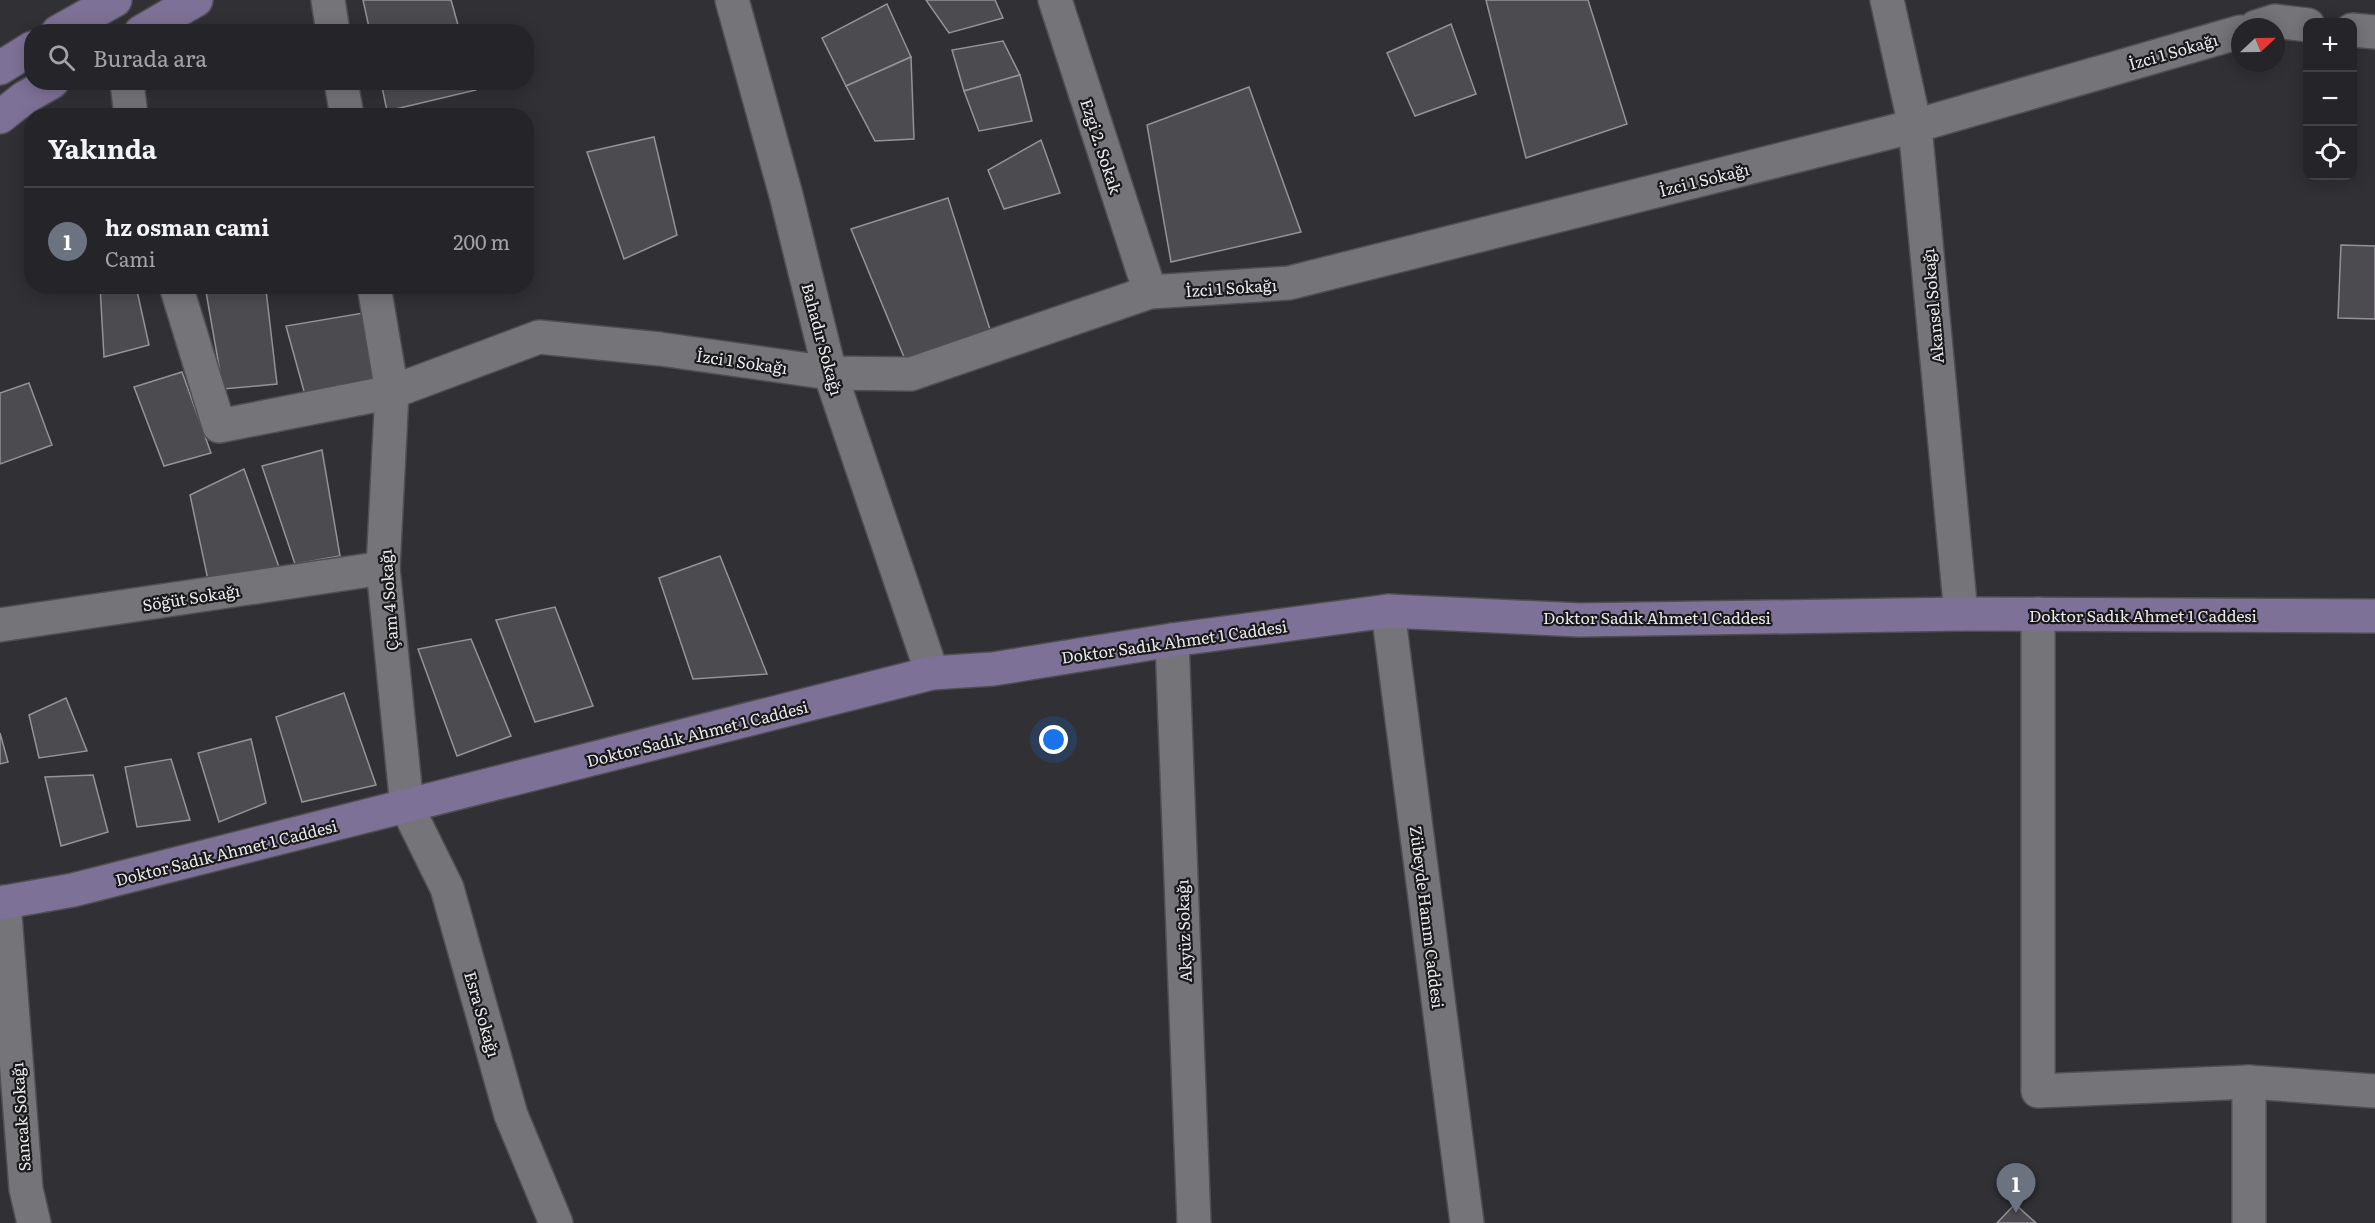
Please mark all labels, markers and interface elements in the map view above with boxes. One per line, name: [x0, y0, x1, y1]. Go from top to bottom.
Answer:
north arrow: [2231, 18, 2285, 72]
map controls: [2303, 18, 2357, 180]
button: +: [2303, 18, 2357, 72]
search box: [24, 24, 534, 90]
street label: İzci 1 Sokağı: [2126, 27, 2220, 75]
icon: search: [45, 41, 78, 74]
text: Burada ara: [93, 41, 207, 74]
button: −: [2303, 72, 2357, 126]
street label: Ezgi 2. Sokak: [1075, 95, 1129, 197]
button: locate: [2303, 126, 2357, 180]
text: Yakında: [48, 128, 157, 167]
street label: İzci 1 Sokağı: [1657, 156, 1751, 202]
text: hz osman cami: [105, 210, 269, 243]
text: 1: [63, 226, 72, 256]
text: 200 m: [453, 226, 510, 256]
text: Cami: [105, 243, 155, 273]
street label: Akansel Sokağı: [1915, 247, 1949, 365]
street label: İzci 1 Sokağı: [1184, 272, 1278, 302]
street label: Bahadır Sokağı: [796, 280, 850, 398]
street label: İzci 1 Sokağı: [695, 343, 789, 379]
street label: Çam 4 Sokağı: [372, 549, 404, 651]
street label: Söğüt Sokağı: [140, 577, 242, 617]
street label: Doktor Sadık Ahmet 1 Caddesi: [2029, 603, 2257, 627]
street label: Doktor Sadık Ahmet 1 Caddesi: [1543, 605, 1771, 629]
street label: Doktor Sadık Ahmet 1 Caddesi: [1060, 613, 1288, 669]
street label: Doktor Sadık Ahmet 1 Caddesi: [584, 694, 810, 772]
your location: [1039, 725, 1068, 754]
street label: Doktor Sadık Ahmet 1 Caddesi: [113, 813, 339, 891]
street label: Zübeyde Hanım Caddesi: [1405, 824, 1451, 1010]
street label: Akyüz Sokağı: [1169, 879, 1197, 983]
street label: Esra Sokağı: [459, 968, 507, 1060]
street label: Sancak Sokağı: [4, 1062, 36, 1172]
pin: 1: [1996, 1164, 2036, 1213]

